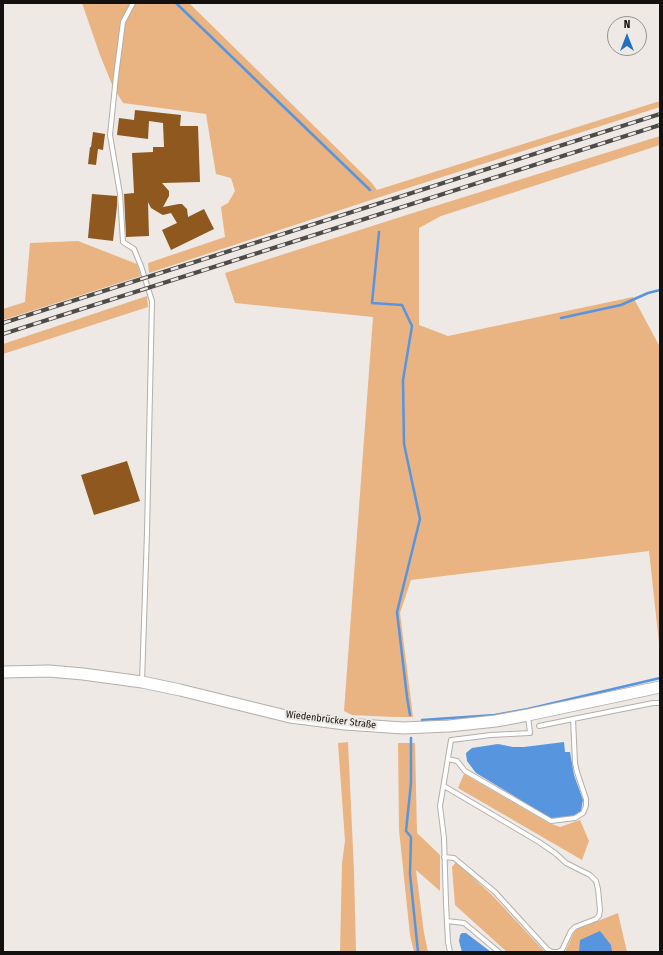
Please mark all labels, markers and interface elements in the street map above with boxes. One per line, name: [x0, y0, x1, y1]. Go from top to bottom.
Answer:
north arrow: [607, 16, 647, 56]
text: N: [624, 18, 630, 31]
street label: Wiedenbrücker Straße: [285, 709, 377, 731]

